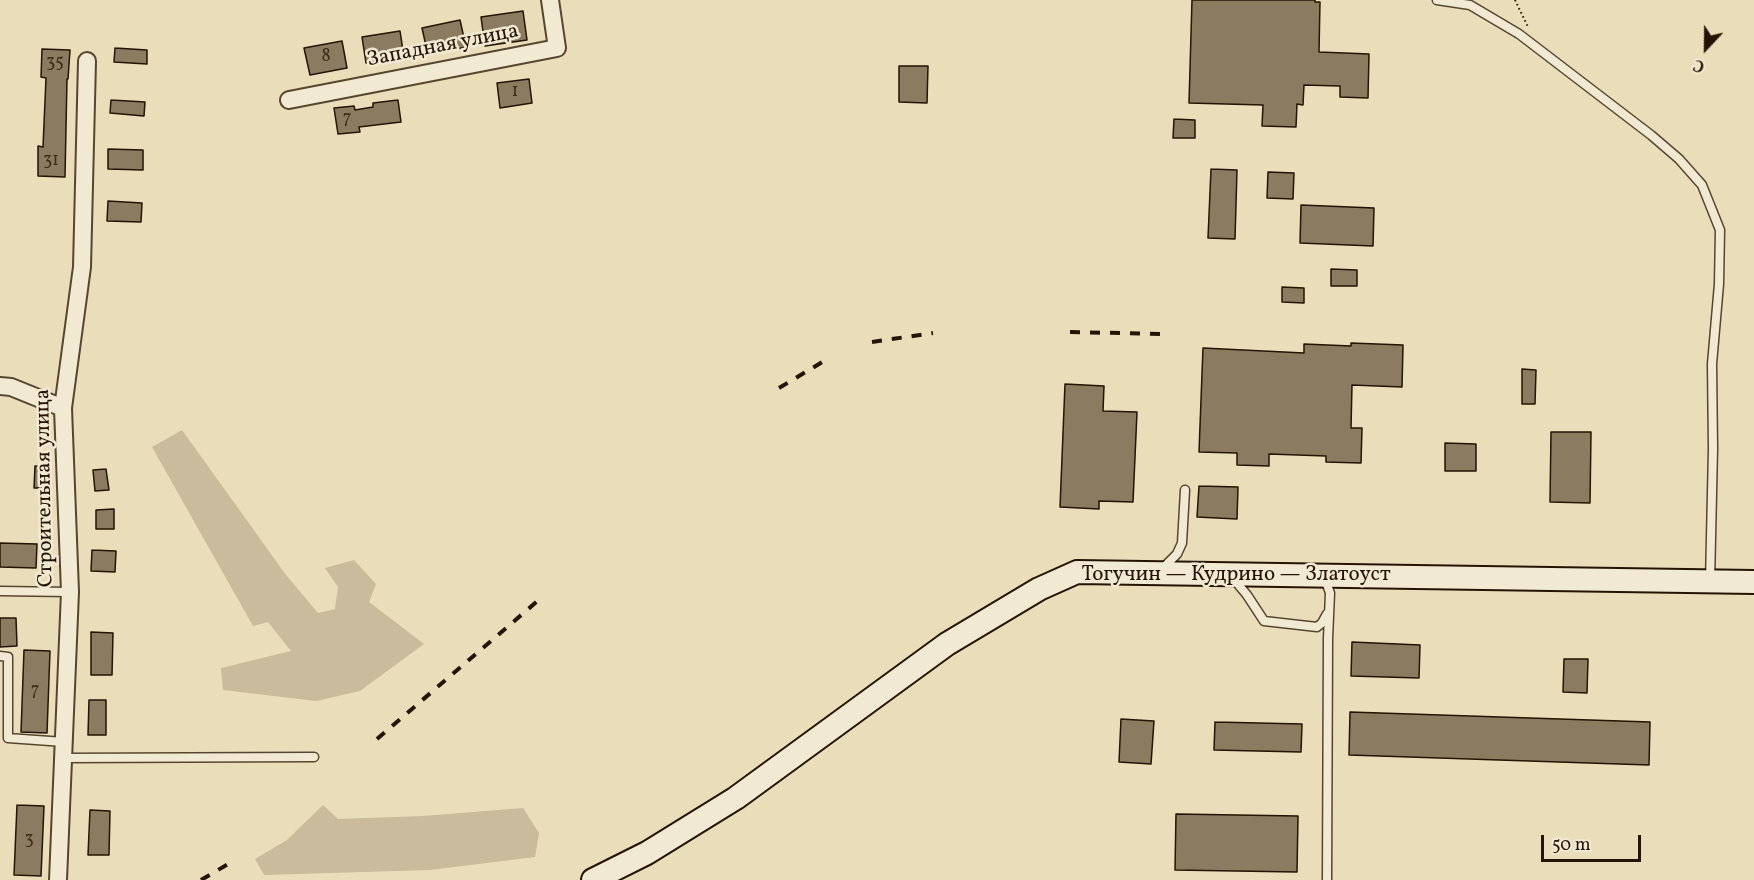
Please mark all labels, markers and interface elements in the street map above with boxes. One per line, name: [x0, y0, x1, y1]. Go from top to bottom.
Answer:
north arrow: [1676, 18, 1736, 78]
street label: Западная улица: [365, 20, 521, 74]
house number: 8: [321, 47, 331, 69]
house number: 35: [46, 53, 64, 75]
text: С: [1690, 53, 1708, 77]
house number: 1: [512, 82, 518, 104]
house number: 7: [343, 109, 351, 131]
house number: 31: [43, 151, 59, 173]
street label: Строительная улица: [32, 389, 60, 587]
street label: Тогучин — Кудрино — Златоуст: [1081, 563, 1391, 589]
house number: 7: [31, 681, 39, 703]
scale bar: [1544, 823, 1644, 861]
house number: 3: [24, 830, 34, 852]
text: 50 m: [1552, 833, 1591, 858]

